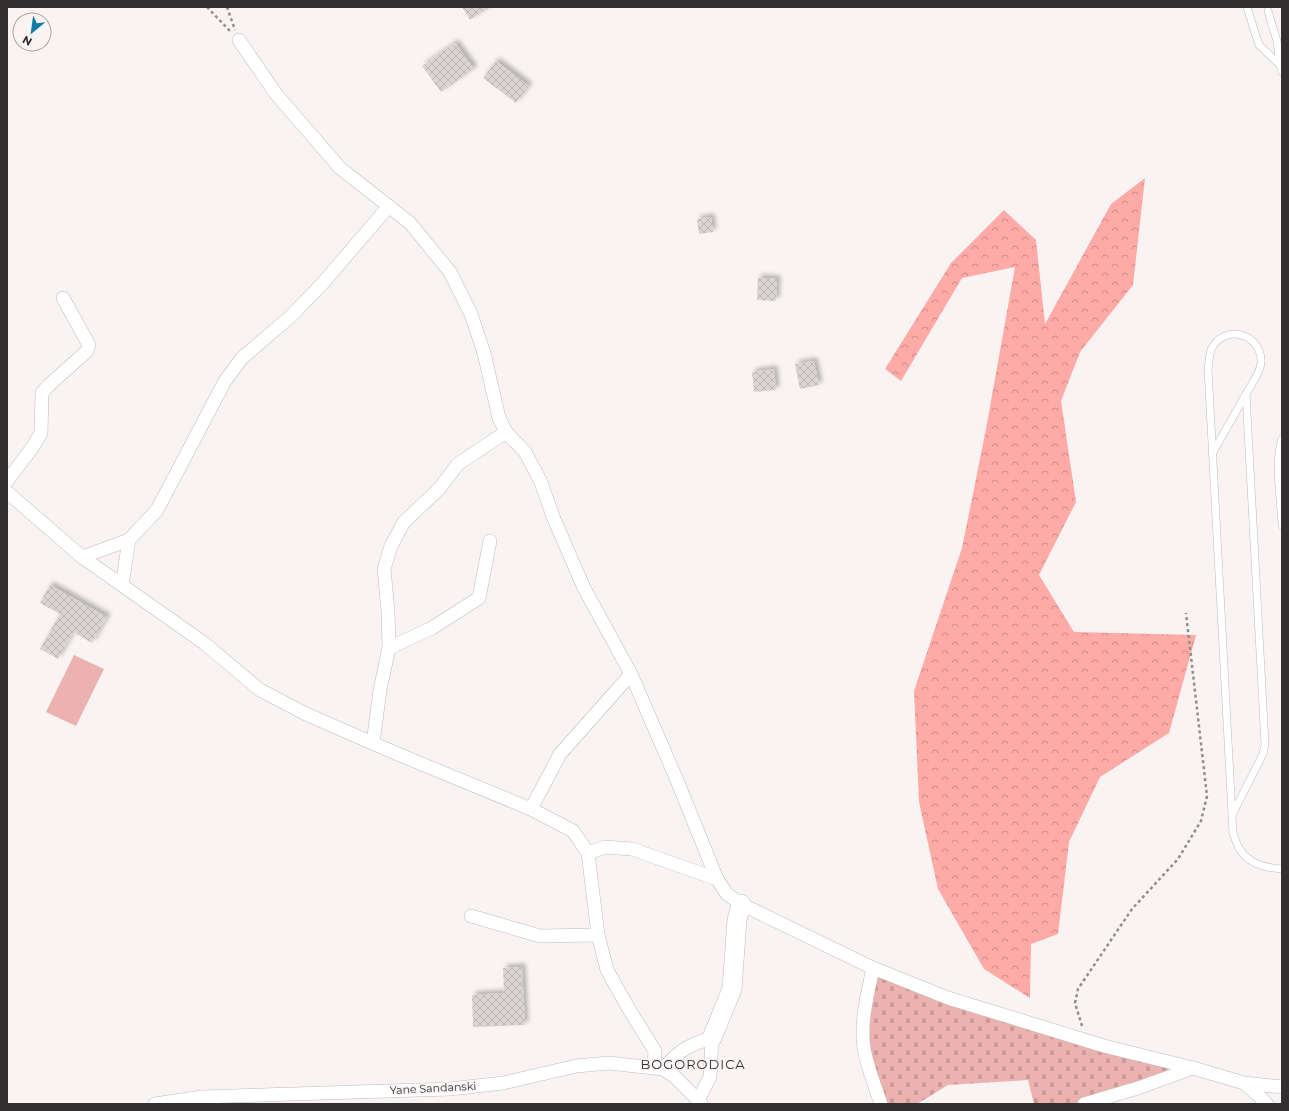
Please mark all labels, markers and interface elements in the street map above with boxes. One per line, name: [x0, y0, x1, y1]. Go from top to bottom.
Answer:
north arrow: [12, 12, 52, 52]
text: N: [20, 32, 34, 49]
district label: BOGORODICA: [641, 1056, 745, 1072]
street label: Yane Sandanski: [389, 1079, 477, 1097]

